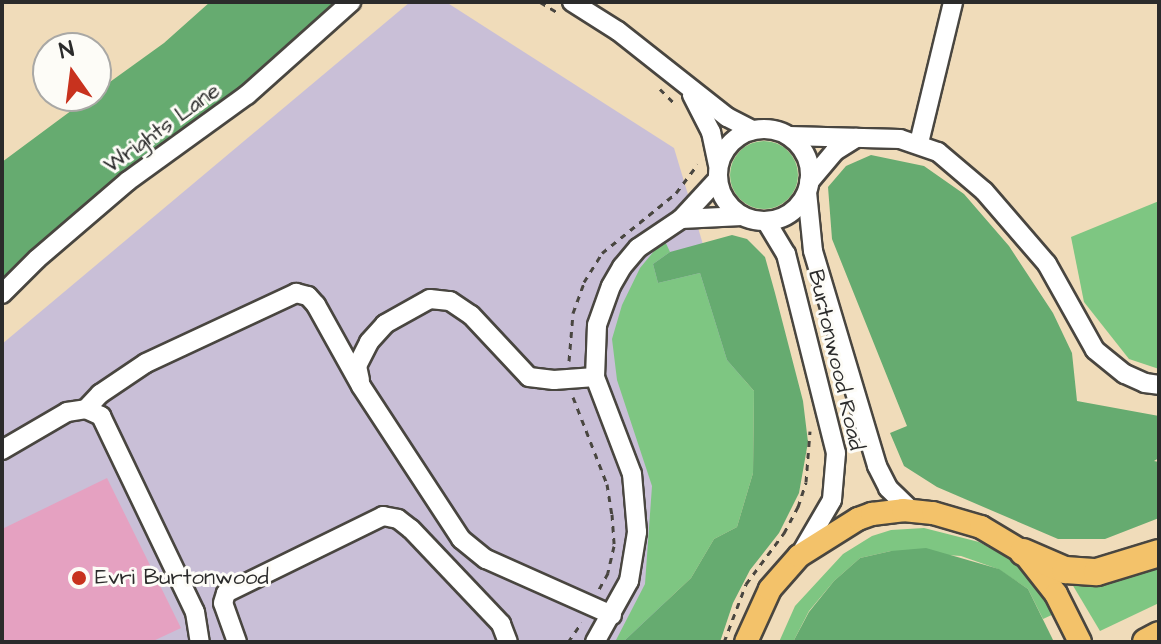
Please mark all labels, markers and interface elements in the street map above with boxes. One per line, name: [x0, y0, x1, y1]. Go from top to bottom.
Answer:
north arrow: [32, 32, 112, 112]
text: N: [56, 33, 77, 67]
street label: Wrights Lane: [99, 77, 225, 179]
street label: Burtonwood Road: [802, 267, 870, 453]
place label: Evri Burtonwood: [95, 565, 269, 591]
marker: Evri Burtonwood: [70, 569, 88, 587]

